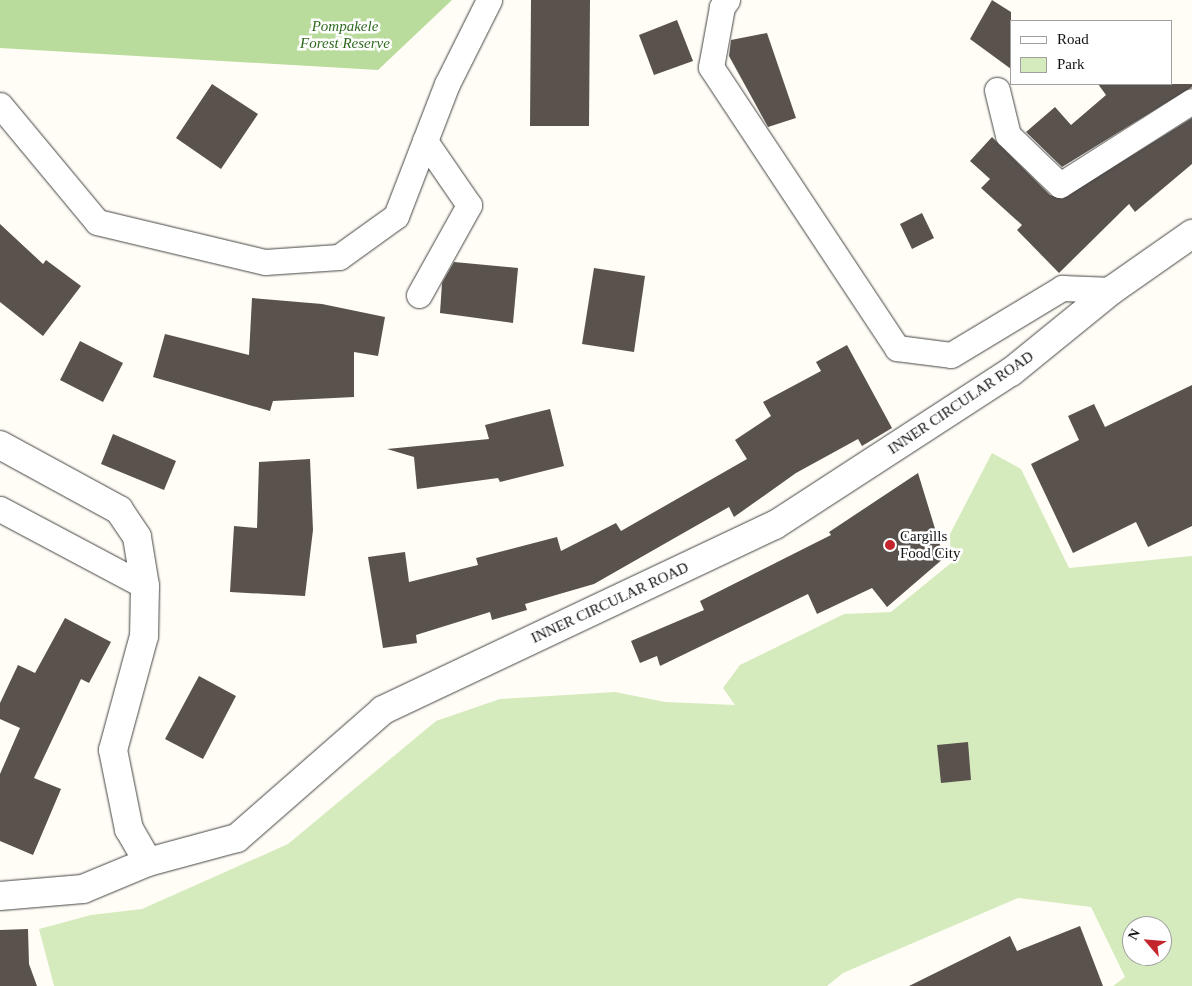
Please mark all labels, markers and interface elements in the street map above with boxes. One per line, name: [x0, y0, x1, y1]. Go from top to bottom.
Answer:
park label: Pompakele Forest Reserve: [300, 17, 390, 52]
legend: [1010, 20, 1172, 85]
text: Road: [1057, 31, 1089, 47]
text: Park: [1057, 56, 1085, 72]
street label: INNER CIRCULAR ROAD: [885, 348, 1037, 458]
place label: Cargills Food City: [900, 527, 960, 562]
marker: Cargills Food City: [884, 539, 896, 551]
street label: INNER CIRCULAR ROAD: [528, 559, 692, 647]
north arrow: [1122, 916, 1172, 966]
text: N: [1125, 927, 1143, 942]

